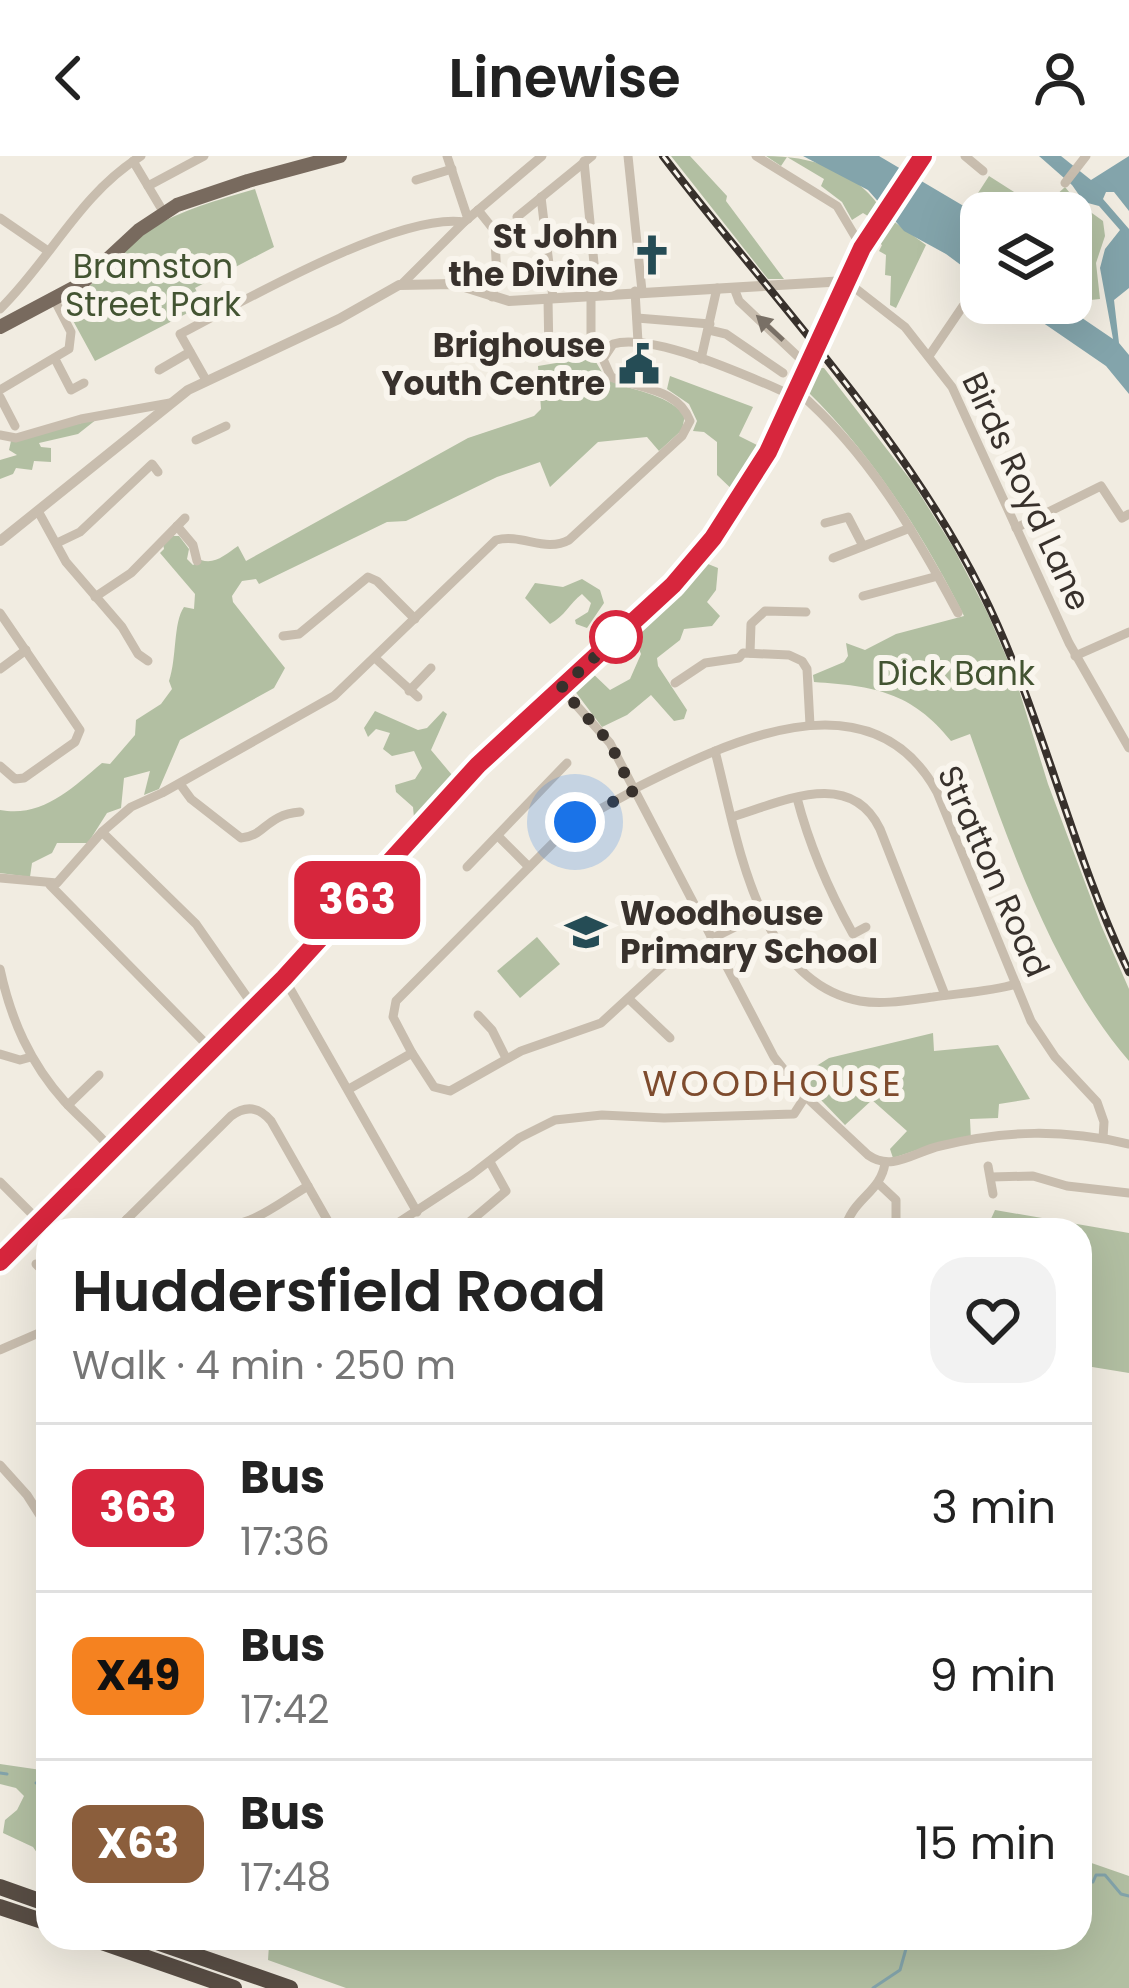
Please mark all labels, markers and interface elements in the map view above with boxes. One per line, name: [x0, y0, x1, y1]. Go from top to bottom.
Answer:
text: Linewise: [448, 40, 681, 116]
icon: back: [36, 45, 102, 111]
icon: person: [1027, 45, 1093, 111]
map controls: [960, 192, 1092, 324]
button: layers: [960, 192, 1092, 324]
place label: St John the Divine: [448, 213, 618, 298]
church icon: St John the Divine: [629, 232, 675, 278]
park label: Bramston Street Park: [65, 243, 241, 328]
one-way arrow: [756, 315, 785, 342]
place label: Brighouse Youth Centre: [381, 322, 605, 407]
public building icon: Brighouse Youth Centre: [616, 341, 662, 387]
street label: Birds Royd Lane: [951, 364, 1102, 618]
unlabelled marker: [591, 612, 641, 662]
park label: Dick Bank: [877, 650, 1035, 697]
street label: Stratton Road: [926, 758, 1061, 984]
your location: [545, 792, 605, 852]
line badge: 363: [288, 861, 426, 939]
text: 363: [318, 870, 396, 929]
place label: Woodhouse Primary School: [620, 890, 878, 975]
school or university icon: Woodhouse Primary School: [563, 909, 609, 955]
district label: WOODHOUSE: [642, 1058, 904, 1109]
text: Huddersfield Road: [72, 1251, 606, 1331]
button: heart: [930, 1257, 1056, 1383]
text: Walk · 4 min · 250 m: [72, 1338, 456, 1393]
text: Bus: [240, 1446, 325, 1509]
text: 3 min: [931, 1476, 1056, 1539]
text: 363: [99, 1478, 177, 1537]
text: 17:36: [240, 1514, 330, 1569]
text: Bus: [240, 1614, 325, 1677]
text: 9 min: [929, 1644, 1056, 1707]
text: X49: [96, 1646, 180, 1705]
text: 17:42: [240, 1682, 329, 1737]
text: Bus: [240, 1782, 325, 1845]
text: 15 min: [915, 1812, 1056, 1875]
text: X63: [97, 1814, 179, 1873]
text: 17:48: [240, 1850, 331, 1905]

